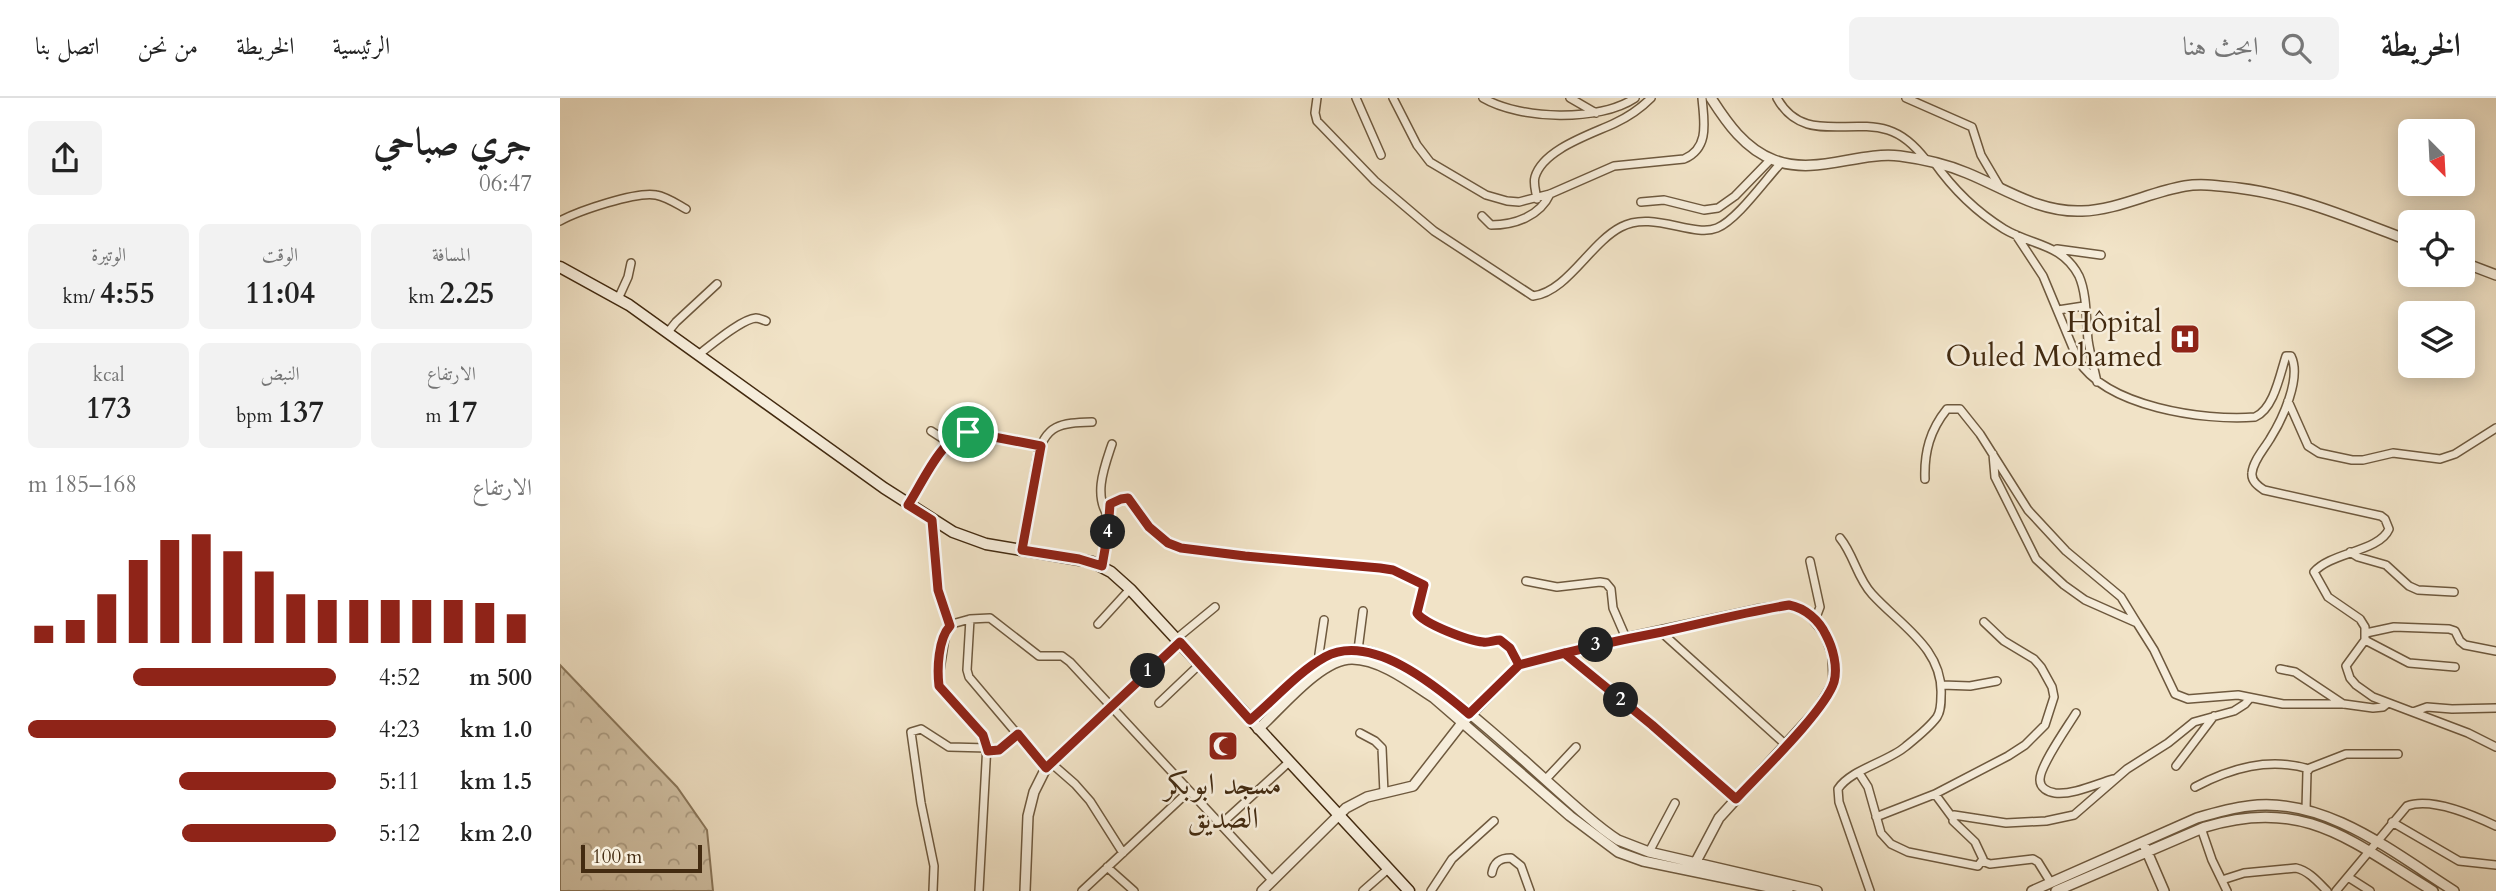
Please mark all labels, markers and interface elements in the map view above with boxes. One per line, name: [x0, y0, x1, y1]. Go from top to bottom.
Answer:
search box: [1849, 17, 2339, 80]
text: الخريطة: [2381, 23, 2461, 68]
text: ابحث هنا: [2182, 29, 2259, 64]
icon: search: [2277, 29, 2315, 67]
text: اتصل بنا: [35, 30, 99, 63]
text: من نحن: [137, 30, 198, 63]
text: الخريطة: [236, 30, 295, 63]
text: الرئيسية: [333, 30, 390, 63]
text: جري صباحي: [373, 116, 532, 168]
north arrow: [2398, 119, 2474, 196]
map controls: [2398, 119, 2475, 378]
button: share: [28, 121, 102, 195]
text: 06:47: [479, 168, 532, 199]
button: locate: [2398, 210, 2475, 287]
text: الوتيرة: [91, 242, 126, 268]
text: الوقت: [262, 242, 298, 268]
text: المسافة: [432, 242, 471, 268]
text: 4:55: [100, 273, 155, 314]
text: 11:04: [245, 273, 315, 314]
text: 2.25: [440, 273, 494, 314]
text: /km: [63, 284, 100, 310]
text: km: [408, 284, 440, 310]
button: layers: [2398, 301, 2475, 378]
place label: Hôpital Ouled Mohamed: [1945, 302, 2162, 377]
hospital icon: Hôpital Ouled Mohamed: [2168, 322, 2202, 356]
text: النبض: [260, 361, 300, 387]
text: الارتفاع: [427, 361, 476, 387]
text: kcal: [93, 362, 125, 388]
text: 173: [86, 388, 132, 429]
text: 137: [278, 392, 324, 433]
text: 17: [447, 392, 477, 433]
pin: [938, 402, 998, 462]
text: bpm: [236, 403, 278, 429]
text: m: [425, 403, 447, 429]
icon: arrive: [949, 413, 987, 451]
text: 168–185 m: [28, 469, 137, 500]
text: الارتفاع: [472, 472, 532, 503]
pin: 4: [1090, 514, 1126, 550]
text: 4: [1103, 518, 1112, 544]
pin: 3: [1578, 628, 1614, 662]
text: 3: [1591, 631, 1600, 657]
pin: 1: [1130, 654, 1166, 688]
text: 1: [1143, 657, 1152, 683]
text: 4:52: [379, 662, 420, 693]
text: 500 m: [469, 662, 532, 693]
pin: 2: [1604, 682, 1638, 718]
text: 2: [1616, 686, 1625, 712]
text: 4:23: [379, 714, 420, 745]
text: 1.0 km: [460, 714, 532, 745]
mosque icon: مسجد ابوبكر الصديق: [1206, 729, 1240, 763]
place label: مسجد ابوبكر الصديق: [1161, 764, 1282, 839]
text: 5:11: [379, 766, 420, 797]
text: 1.5 km: [460, 766, 532, 797]
text: 5:12: [379, 818, 420, 849]
text: 2.0 km: [460, 818, 532, 849]
scale bar: [581, 842, 702, 874]
text: 100 m: [592, 844, 642, 870]

